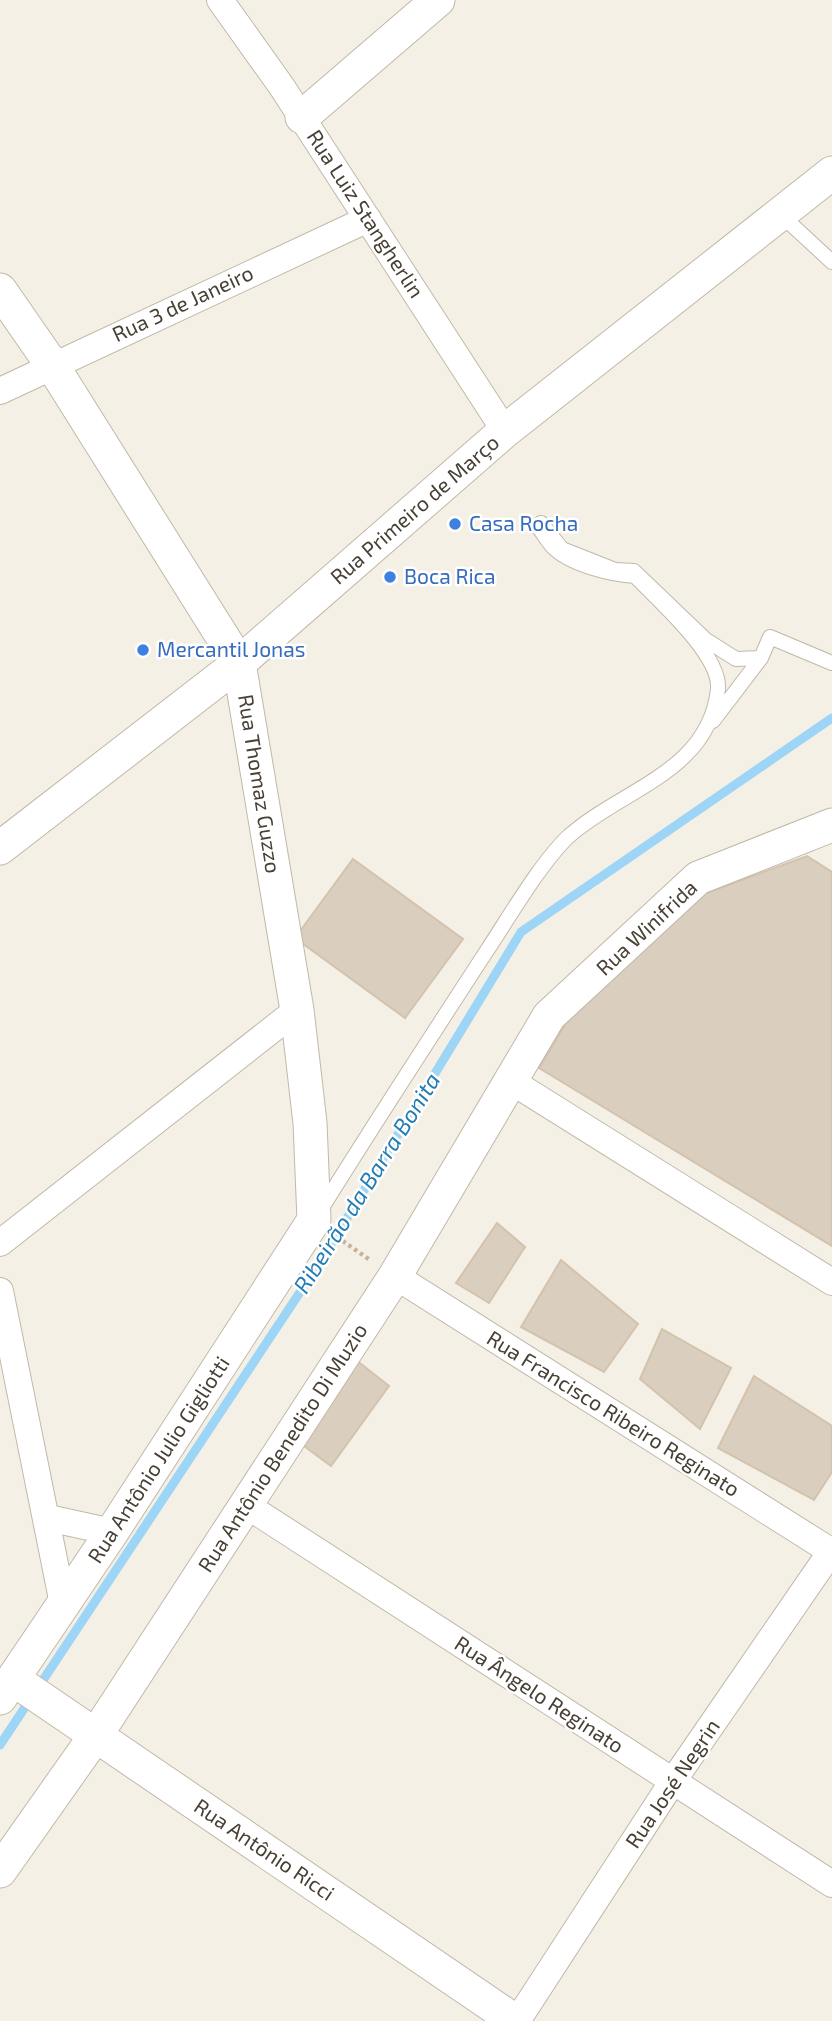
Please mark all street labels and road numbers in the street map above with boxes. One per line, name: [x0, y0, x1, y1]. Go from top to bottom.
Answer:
street label: Rua Luiz Stangherlin: [303, 125, 430, 302]
street label: Rua 3 de Janeiro: [108, 259, 257, 346]
street label: Rua Primeiro de Março: [325, 429, 505, 590]
street label: Rua Thomaz Guzzo: [234, 693, 287, 875]
street label: Rua Winifrida: [590, 874, 702, 980]
street label: Rua Antônio Benedito Di Muzio: [192, 1318, 372, 1576]
street label: Rua Francisco Ribeiro Reginato: [483, 1324, 745, 1501]
street label: Rua Antônio Julio Gigliotti: [82, 1351, 234, 1567]
street label: Rua Ângelo Reginato: [451, 1630, 629, 1758]
street label: Rua José Negrin: [619, 1714, 724, 1852]
street label: Rua Antônio Ricci: [190, 1793, 340, 1905]

